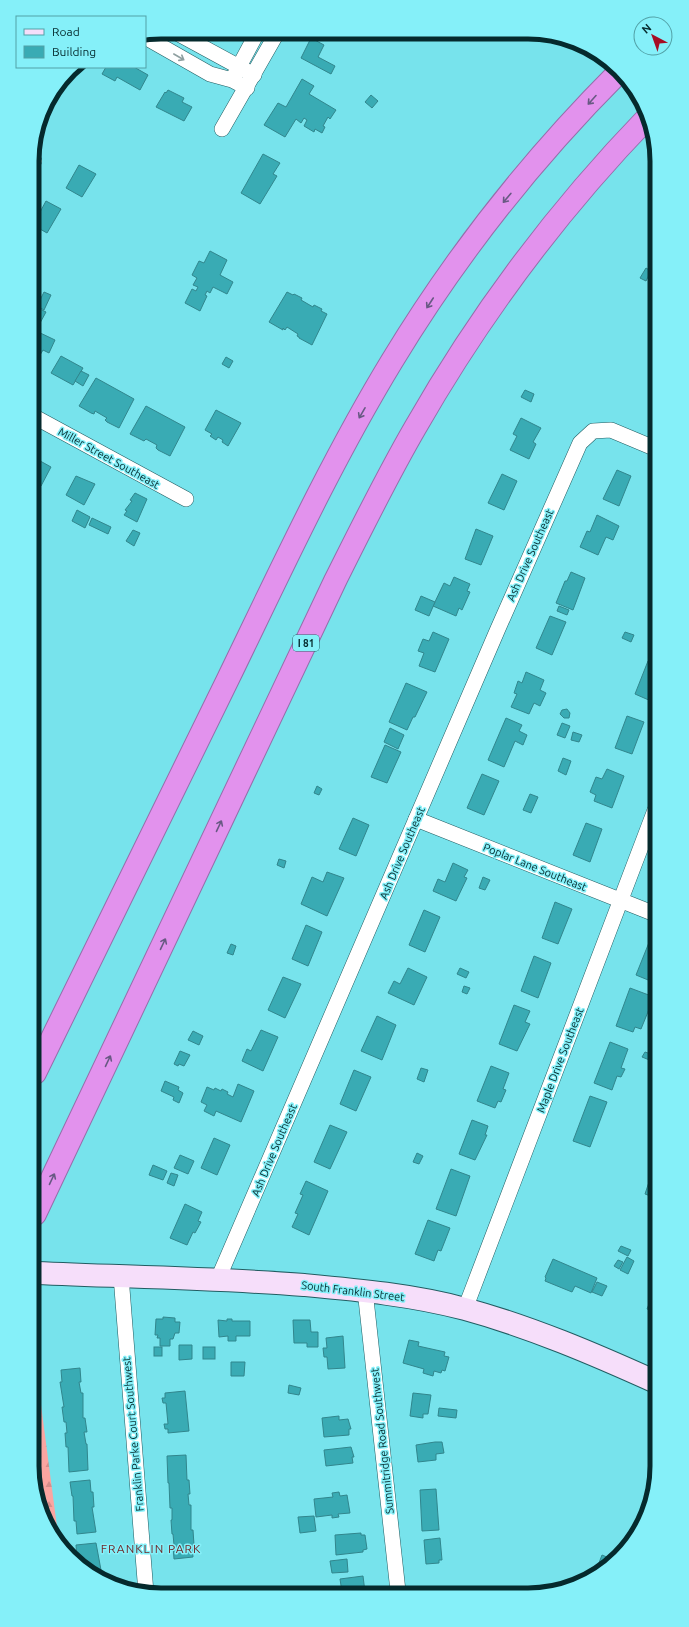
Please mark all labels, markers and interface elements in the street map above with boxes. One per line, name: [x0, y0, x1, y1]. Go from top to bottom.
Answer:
legend: [16, 16, 146, 68]
north arrow: [633, 16, 673, 56]
text: N: [639, 21, 653, 36]
text: Road: [52, 25, 80, 38]
text: Building: [52, 45, 96, 58]
one-way arrow: [173, 53, 185, 61]
one-way arrow: [588, 95, 597, 105]
one-way arrow: [503, 193, 512, 203]
one-way arrow: [426, 297, 434, 309]
one-way arrow: [358, 407, 366, 419]
street label: Miller Street Southeast: [56, 425, 162, 491]
street label: Ash Drive Southeast: [504, 507, 556, 603]
road number: I 81: [293, 635, 319, 651]
street label: Ash Drive Southeast: [377, 804, 427, 901]
one-way arrow: [216, 821, 223, 833]
street label: Poplar Lane Southeast: [481, 841, 589, 894]
one-way arrow: [160, 938, 167, 950]
street label: Maple Drive Southeast: [534, 1005, 586, 1114]
one-way arrow: [105, 1056, 112, 1068]
street label: Ash Drive Southeast: [249, 1101, 299, 1198]
one-way arrow: [49, 1173, 56, 1185]
street label: South Franklin Street: [301, 1279, 406, 1303]
street label: Franklin Parke Court Southwest: [120, 1356, 146, 1512]
street label: Summitridge Road Southwest: [368, 1367, 396, 1515]
district label: FRANKLIN PARK: [101, 1542, 201, 1555]

